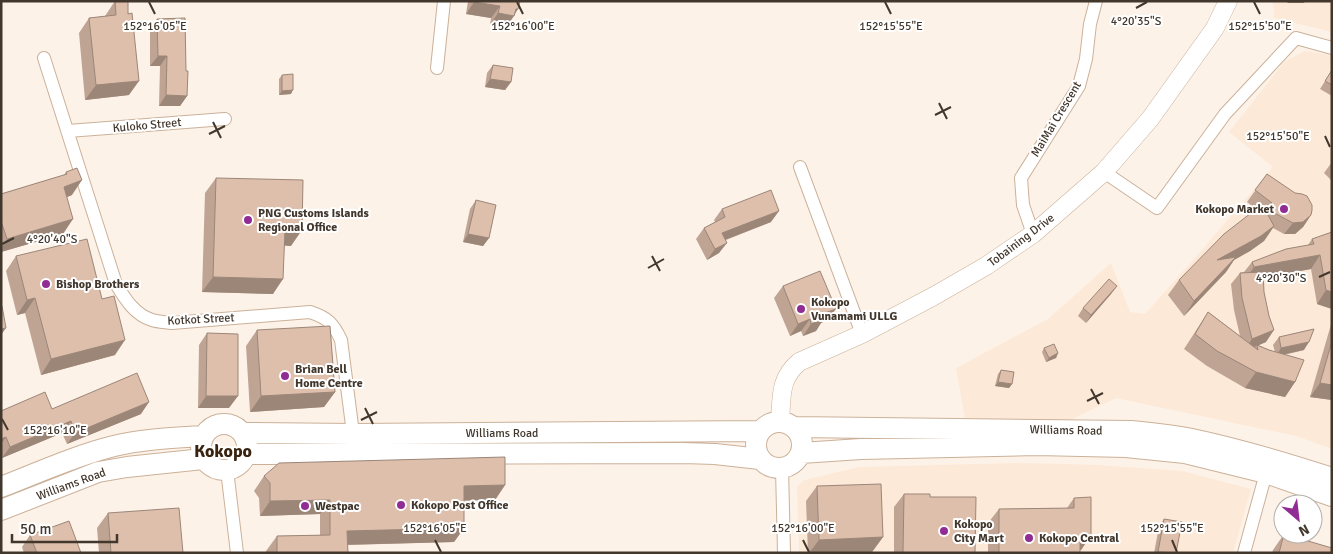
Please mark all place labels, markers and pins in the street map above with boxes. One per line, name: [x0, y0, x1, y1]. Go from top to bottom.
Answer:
place label: Kokopo Market: [1195, 202, 1274, 217]
marker: Kokopo Market: [1278, 203, 1290, 215]
place label: PNG Customs Islands Regional Office: [258, 206, 369, 235]
marker: PNG Customs Islands Regional Office: [242, 214, 254, 226]
place label: Bishop Brothers: [56, 277, 140, 292]
marker: Bishop Brothers: [40, 278, 52, 290]
place label: Kokopo Vunamami ULLG: [811, 295, 898, 324]
marker: Kokopo Vunamami ULLG: [795, 303, 807, 315]
place label: Brian Bell Home Centre: [295, 362, 363, 391]
marker: Brian Bell Home Centre: [279, 370, 291, 382]
place label: Kokopo Post Office: [411, 498, 508, 513]
place label: Westpac: [315, 499, 360, 514]
marker: Kokopo Post Office: [395, 499, 407, 511]
marker: Westpac: [299, 500, 311, 512]
place label: Kokopo City Mart: [954, 517, 1004, 546]
marker: Kokopo City Mart: [938, 525, 950, 537]
place label: Kokopo Central: [1039, 531, 1119, 546]
marker: Kokopo Central: [1023, 532, 1035, 544]

